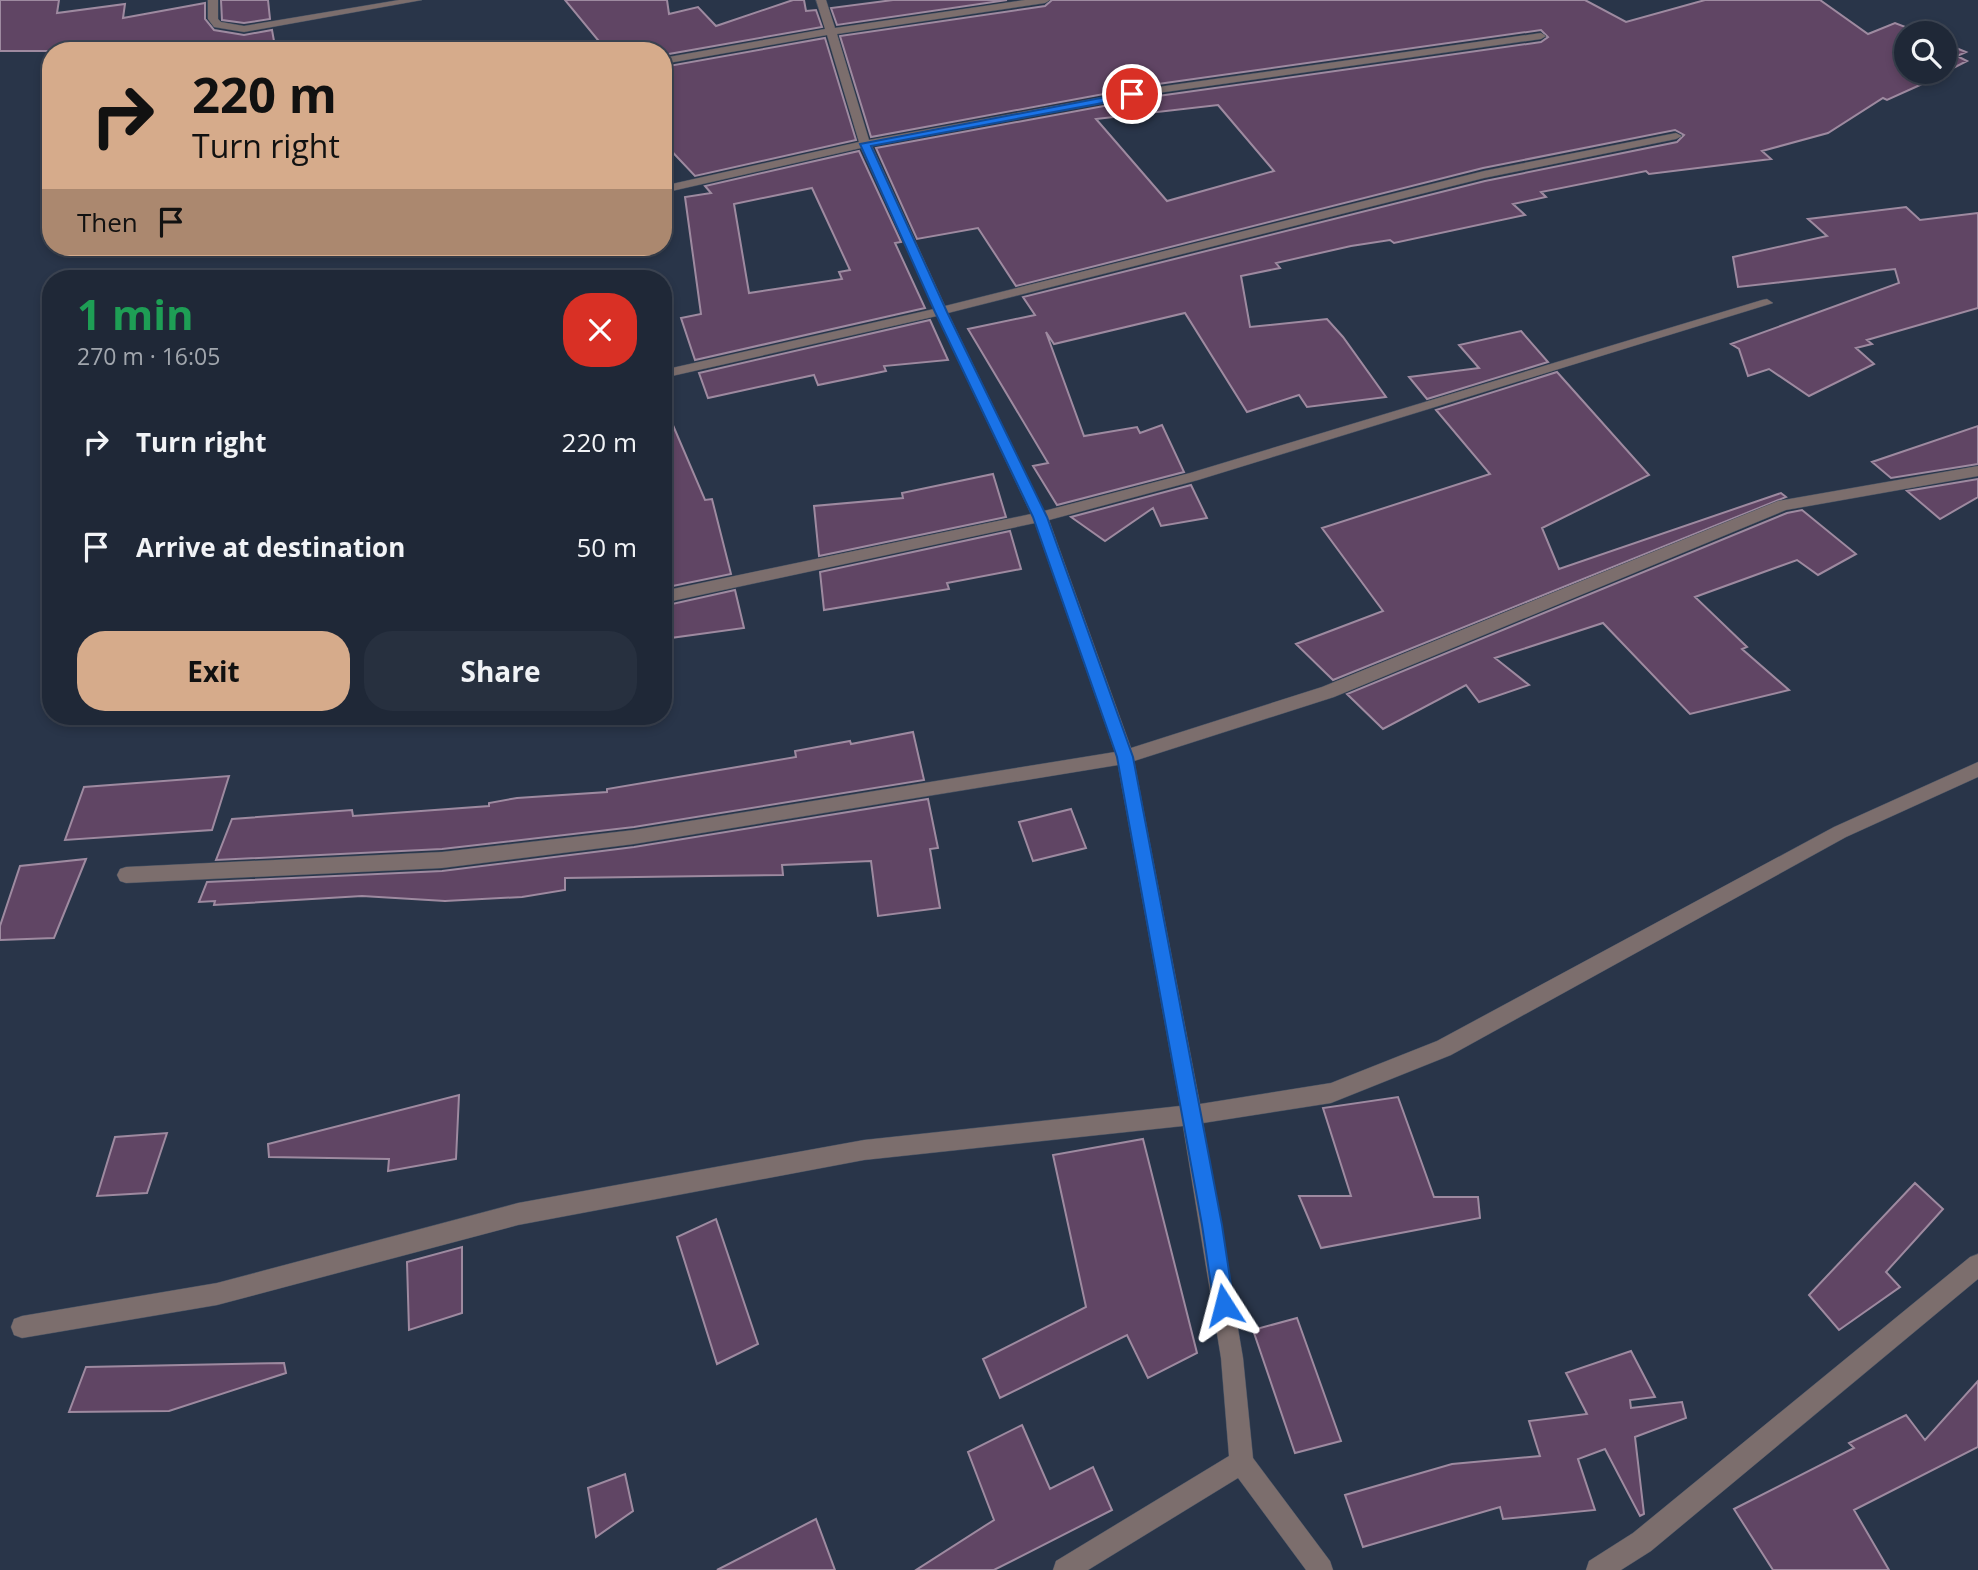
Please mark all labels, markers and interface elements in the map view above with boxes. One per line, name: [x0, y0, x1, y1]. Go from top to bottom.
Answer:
map controls: [1894, 21, 1957, 84]
button: search: [1894, 21, 1957, 84]
text: 220 m: [192, 61, 337, 127]
pin: [1102, 64, 1162, 124]
icon: right: [77, 70, 168, 161]
icon: arrive: [1113, 75, 1151, 113]
text: Turn right: [192, 124, 340, 167]
icon: arrive: [152, 203, 190, 241]
text: Then: [77, 204, 138, 240]
text: 1 min: [77, 285, 194, 342]
button: close: [563, 293, 637, 367]
text: 270 m · 16:05: [77, 340, 220, 372]
icon: right: [77, 423, 115, 461]
text: Turn right: [136, 424, 267, 460]
text: 220 m: [562, 424, 637, 460]
icon: arrive: [77, 528, 115, 566]
text: Arrive at destination: [136, 529, 405, 565]
text: 50 m: [576, 529, 637, 565]
button: Exit: [77, 631, 350, 711]
button: Share: [364, 631, 637, 711]
position arrow: [1187, 1268, 1261, 1342]

